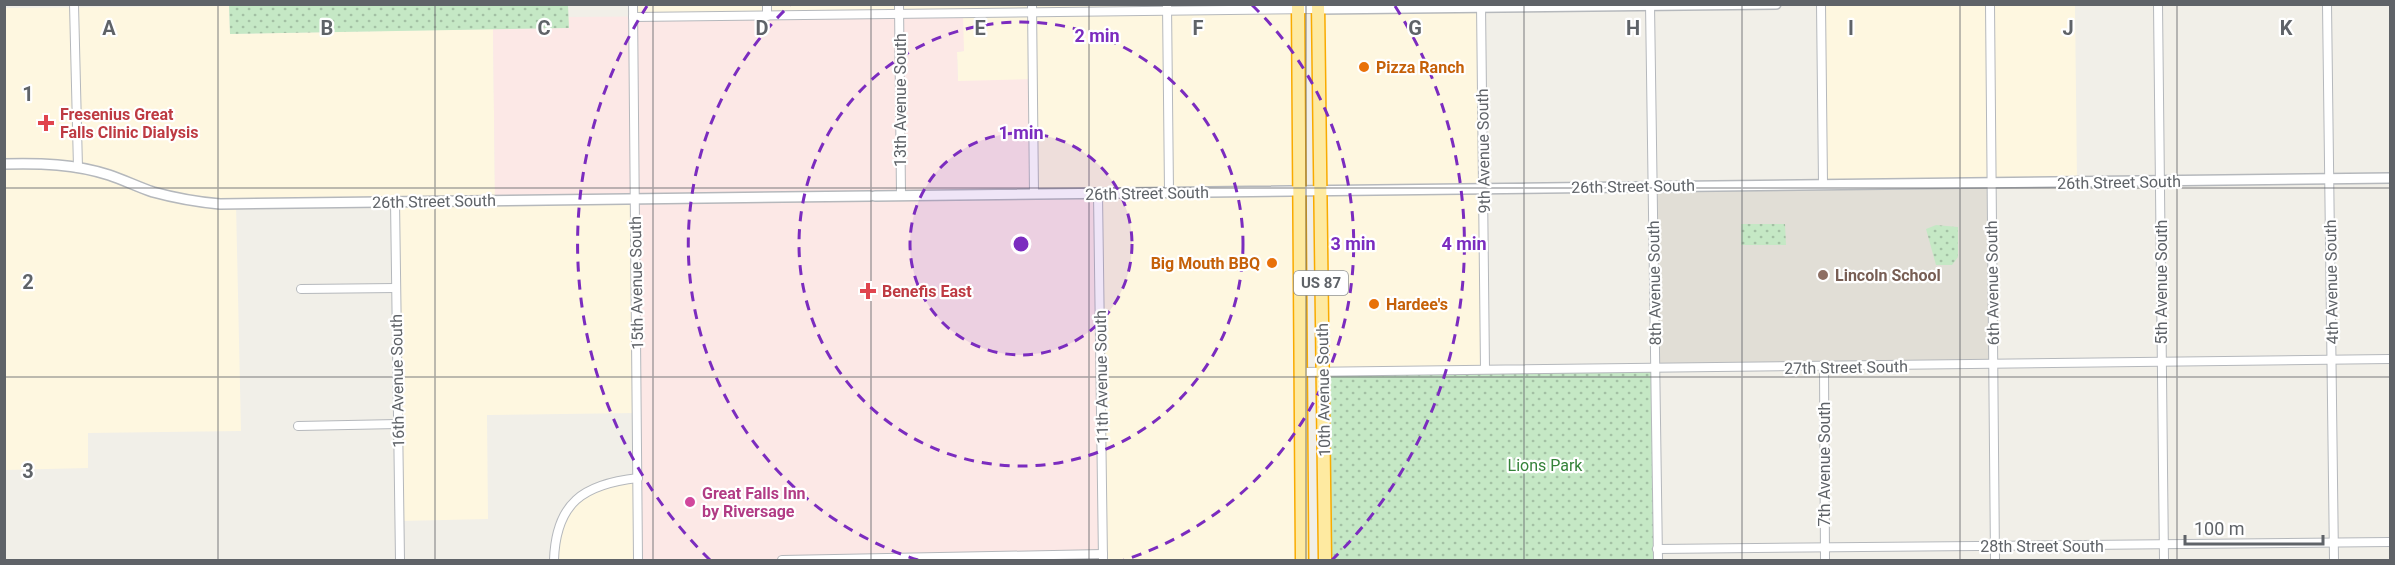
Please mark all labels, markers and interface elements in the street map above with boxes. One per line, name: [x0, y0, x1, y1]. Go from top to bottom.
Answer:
text: A: [102, 16, 116, 40]
text: B: [321, 16, 333, 40]
text: C: [537, 16, 551, 40]
text: D: [756, 16, 769, 40]
text: E: [974, 16, 986, 40]
text: F: [1193, 16, 1204, 40]
text: G: [1408, 16, 1422, 40]
text: H: [1626, 16, 1640, 40]
text: I: [1848, 16, 1854, 40]
text: J: [2062, 16, 2074, 40]
text: K: [2280, 16, 2293, 40]
text: 2 min: [1074, 25, 1120, 46]
street label: 13th Avenue South: [891, 33, 910, 167]
place label: Pizza Ranch: [1376, 58, 1464, 77]
marker: Pizza Ranch: [1357, 60, 1371, 74]
text: 1: [22, 82, 34, 106]
street label: 9th Avenue South: [1473, 88, 1494, 214]
place label: Fresenius Great Falls Clinic Dialysis: [60, 105, 198, 142]
marker: Fresenius Great Falls Clinic Dialysis: [37, 114, 55, 132]
text: 1 min: [998, 122, 1044, 143]
street label: 26th Street South: [2057, 172, 2181, 193]
street label: 26th Street South: [1571, 176, 1695, 197]
street label: 26th Street South: [1085, 183, 1209, 204]
street label: 26th Street South: [372, 191, 496, 212]
street label: 15th Avenue South: [626, 216, 647, 350]
street label: 4th Avenue South: [2321, 219, 2342, 345]
street label: 8th Avenue South: [1644, 220, 1665, 346]
street label: 6th Avenue South: [1982, 220, 2003, 346]
street label: 5th Avenue South: [2152, 220, 2171, 344]
text: 3 min: [1330, 233, 1376, 254]
text: 4 min: [1441, 233, 1487, 254]
centre of rings: [1011, 234, 1031, 254]
place label: Big Mouth BBQ: [1151, 254, 1260, 273]
marker: Big Mouth BBQ: [1265, 256, 1279, 270]
place label: Lincoln School: [1835, 266, 1941, 285]
marker: Lincoln School: [1816, 268, 1830, 282]
text: 2: [22, 270, 34, 294]
road number: US 87: [1294, 271, 1348, 295]
marker: Benefis East: [859, 282, 877, 300]
place label: Benefis East: [882, 282, 972, 301]
place label: Hardee's: [1386, 295, 1448, 314]
marker: Hardee's: [1367, 297, 1381, 311]
street label: 11th Avenue South: [1091, 310, 1112, 444]
street label: 16th Avenue South: [387, 314, 408, 448]
street label: 10th Avenue South: [1313, 323, 1334, 457]
street label: 27th Street South: [1784, 357, 1908, 378]
street label: 7th Avenue South: [1815, 402, 1834, 526]
park label: Lions Park: [1508, 456, 1583, 475]
text: 3: [22, 459, 34, 483]
place label: Great Falls Inn by Riversage: [702, 484, 806, 521]
marker: Great Falls Inn by Riversage: [683, 495, 697, 509]
scale bar: [2185, 508, 2323, 546]
text: 100 m: [2194, 518, 2245, 539]
street label: 28th Street South: [1980, 537, 2104, 556]

